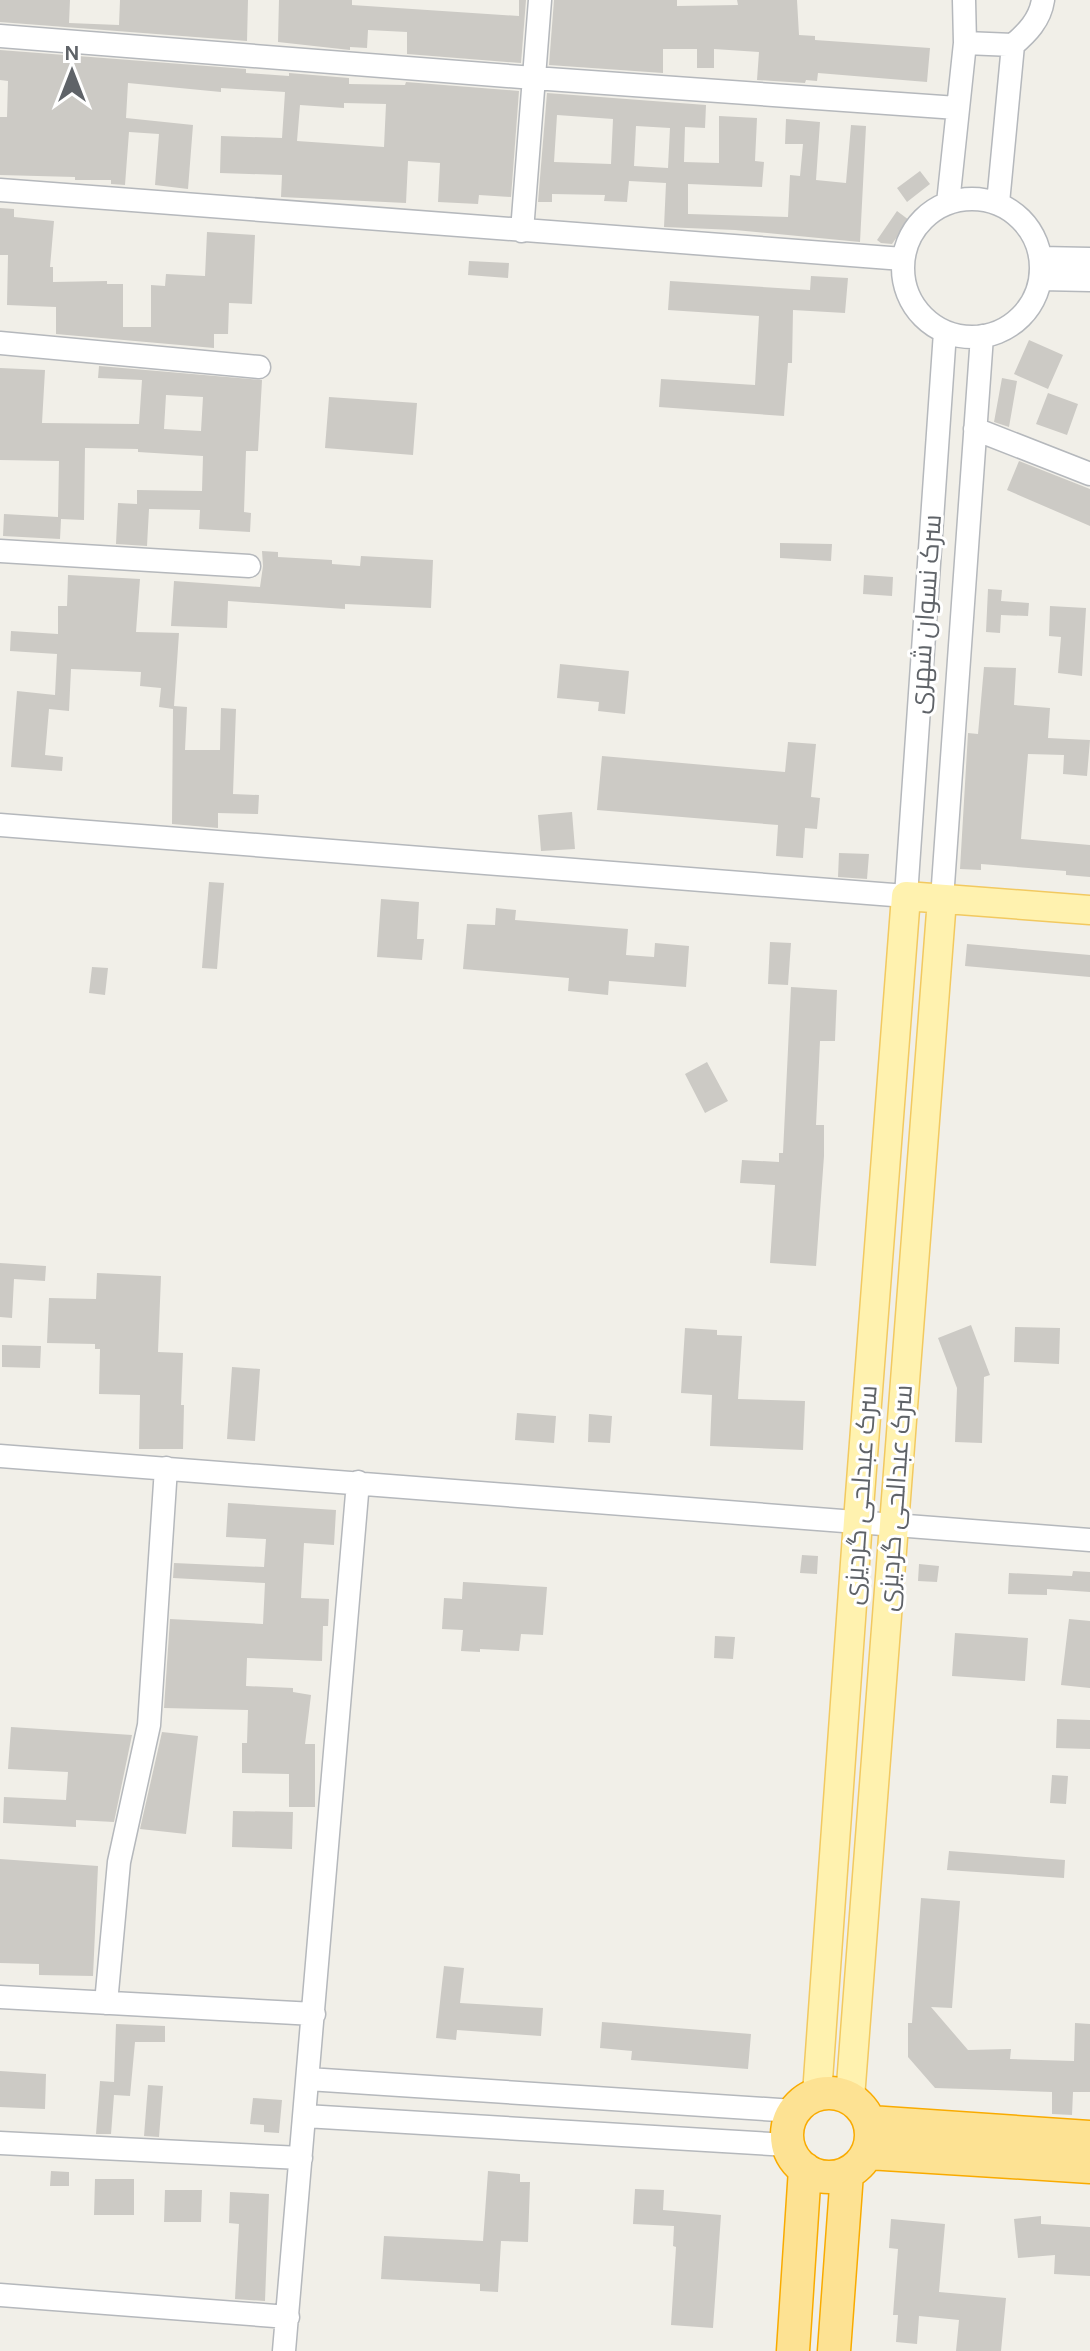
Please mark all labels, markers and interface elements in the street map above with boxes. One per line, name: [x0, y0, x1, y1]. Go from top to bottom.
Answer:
north arrow: [32, 32, 112, 112]
text: N: [64, 40, 80, 66]
street label: سرک نسوان شهری: [903, 513, 948, 715]
street label: سرک عبدلحی گردیزی: [837, 1384, 884, 1606]
street label: سرک عبدالحی گردیزی: [872, 1384, 919, 1612]

